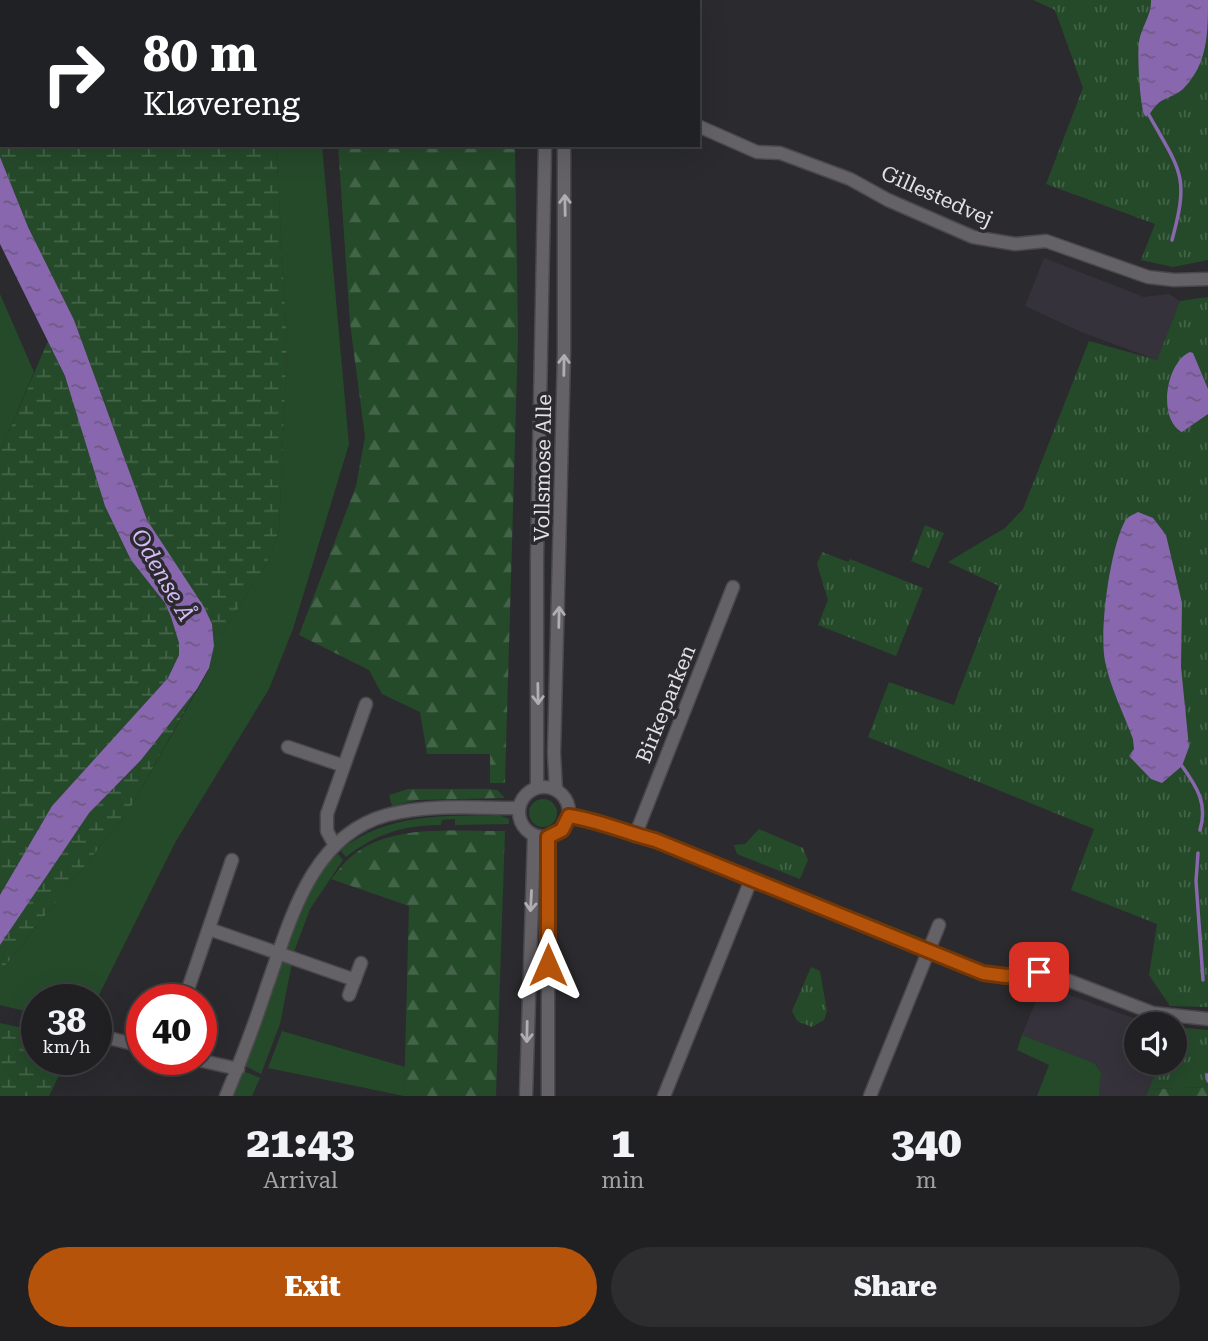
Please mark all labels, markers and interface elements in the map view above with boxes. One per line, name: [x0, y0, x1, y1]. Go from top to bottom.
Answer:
text: 80 m: [143, 26, 258, 83]
icon: right: [28, 28, 119, 119]
text: Kløvereng: [143, 85, 300, 123]
street label: Gillestedvej: [877, 161, 997, 231]
one-way arrow: [558, 194, 572, 217]
one-way arrow: [557, 354, 571, 377]
street label: Vollsmose Alle: [530, 394, 556, 542]
water label: Odense Å: [125, 524, 201, 626]
one-way arrow: [552, 606, 566, 629]
street label: Birkeparken: [631, 641, 701, 766]
one-way arrow: [531, 682, 544, 705]
one-way arrow: [524, 890, 537, 912]
position arrow: [511, 928, 585, 1002]
pin: [1009, 942, 1069, 1002]
icon: arrive: [1020, 953, 1058, 991]
speed limit sign: 40: [126, 984, 217, 1075]
text: 38: [47, 1000, 86, 1041]
map controls: [1124, 1012, 1187, 1075]
button: sound: [1124, 1012, 1187, 1075]
one-way arrow: [520, 1020, 534, 1043]
text: km/h: [42, 1036, 91, 1057]
text: 21:43: [247, 1118, 355, 1167]
text: 1: [611, 1118, 635, 1167]
text: 340: [891, 1118, 961, 1167]
text: Arrival: [263, 1167, 338, 1194]
text: min: [601, 1167, 644, 1194]
text: m: [916, 1167, 937, 1194]
button: Exit: [28, 1247, 597, 1327]
button: Share: [611, 1247, 1180, 1327]

